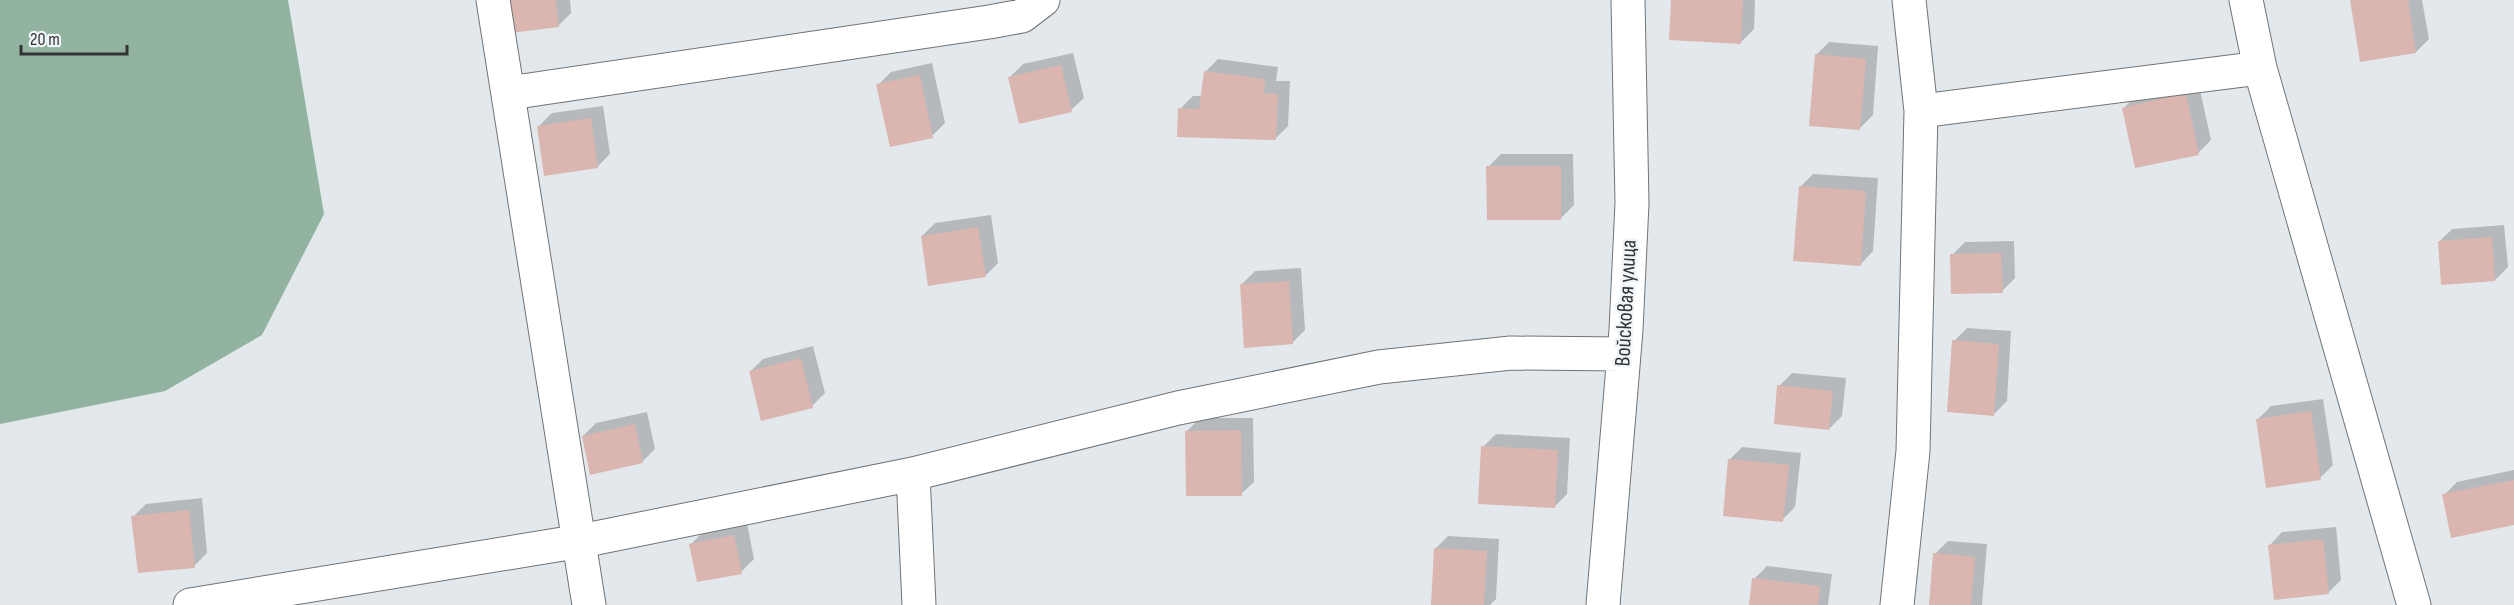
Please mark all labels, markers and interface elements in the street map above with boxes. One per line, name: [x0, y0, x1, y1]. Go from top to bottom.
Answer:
scale bar: [21, 18, 128, 56]
text: 20 m: [30, 29, 60, 50]
street label: Войсковая улица: [1609, 239, 1643, 367]

